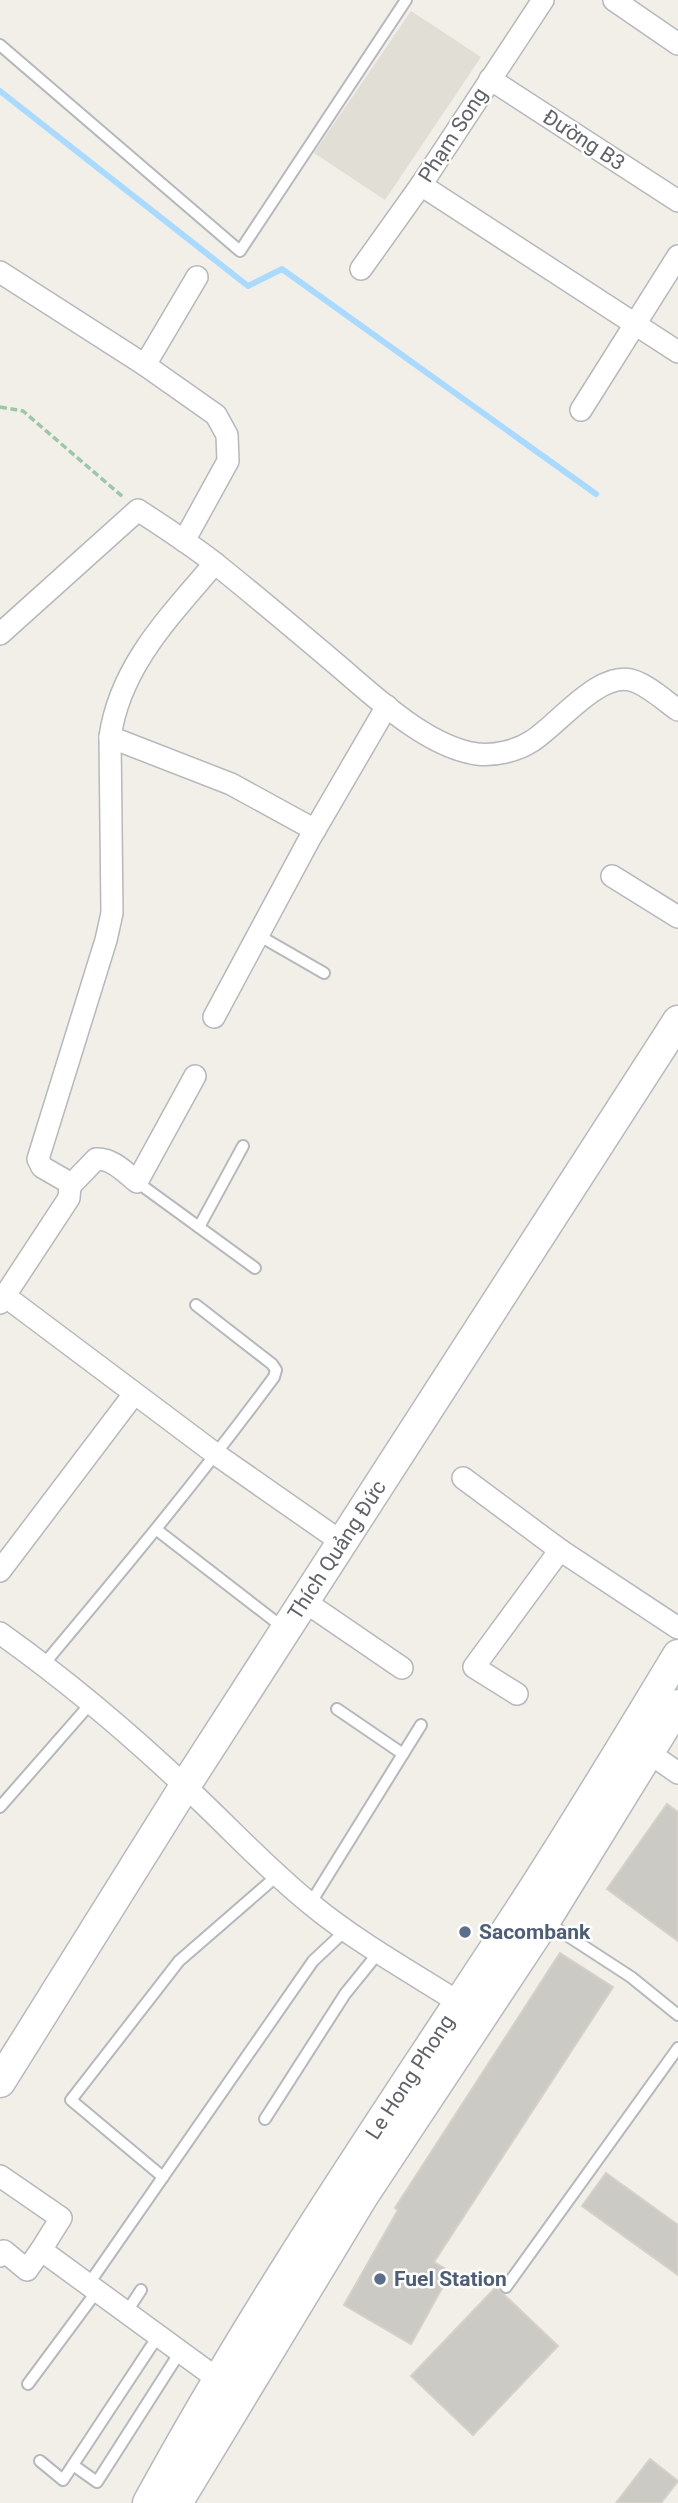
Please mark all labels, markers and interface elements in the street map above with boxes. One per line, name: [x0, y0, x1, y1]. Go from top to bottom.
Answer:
street label: Phạm Song: [414, 83, 492, 187]
street label: Đường B3: [539, 105, 629, 175]
street label: Thích Quảng Đức: [283, 1476, 391, 1624]
place label: Sacombank: [479, 1920, 591, 1944]
marker: Sacombank: [457, 1924, 473, 1940]
street label: Le Hong Phong: [361, 2010, 459, 2144]
place label: Fuel Station: [394, 2267, 507, 2291]
marker: Fuel Station: [372, 2271, 388, 2287]

